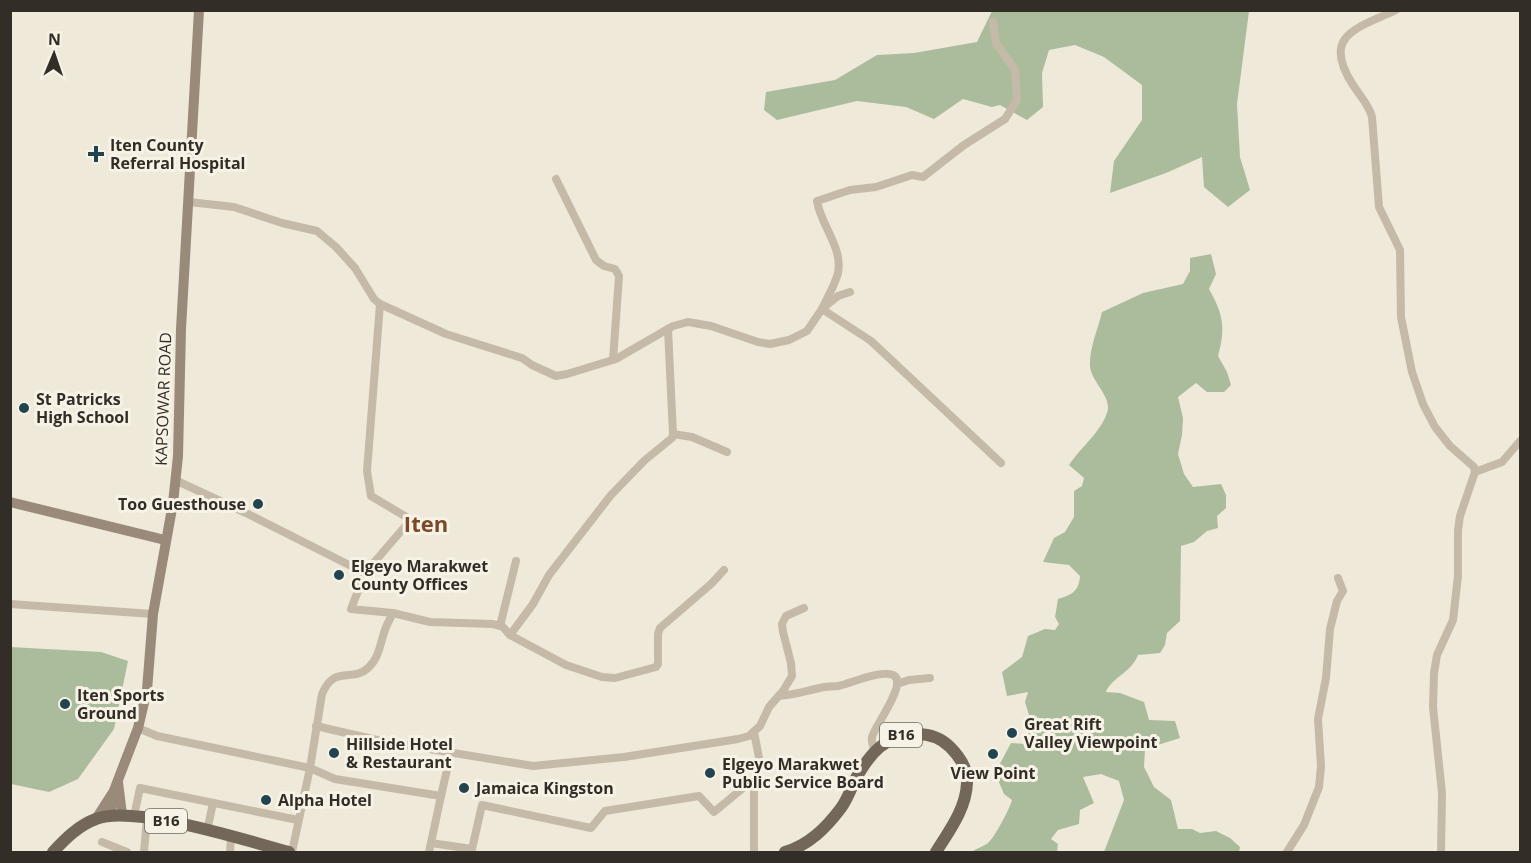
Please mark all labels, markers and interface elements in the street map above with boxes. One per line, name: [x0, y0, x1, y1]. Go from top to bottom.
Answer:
north arrow: [24, 24, 84, 84]
text: N: [48, 28, 61, 50]
place label: Iten County Referral Hospital: [110, 134, 246, 174]
marker: Iten County Referral Hospital: [87, 145, 105, 163]
street label: KAPSOWAR ROAD: [150, 332, 176, 466]
place label: St Patricks High School: [36, 388, 129, 428]
marker: St Patricks High School: [17, 401, 31, 415]
place label: Too Guesthouse: [118, 493, 246, 515]
marker: Too Guesthouse: [251, 497, 265, 511]
district label: Iten: [404, 508, 448, 538]
place label: Elgeyo Marakwet County Offices: [351, 555, 488, 595]
marker: Elgeyo Marakwet County Offices: [332, 568, 346, 582]
place label: Iten Sports Ground: [77, 684, 164, 724]
marker: Iten Sports Ground: [58, 697, 72, 711]
place label: Great Rift Valley Viewpoint: [1024, 713, 1157, 753]
road number: B16: [880, 723, 922, 747]
marker: Great Rift Valley Viewpoint: [1005, 726, 1019, 740]
place label: Hillside Hotel & Restaurant: [346, 733, 453, 773]
marker: Hillside Hotel & Restaurant: [327, 746, 341, 760]
marker: View Point: [986, 747, 1000, 761]
place label: Elgeyo Marakwet Public Service Board: [722, 753, 884, 793]
place label: View Point: [951, 762, 1035, 784]
marker: Elgeyo Marakwet Public Service Board: [703, 766, 717, 780]
place label: Jamaica Kingston: [474, 777, 614, 799]
marker: Jamaica Kingston: [457, 781, 471, 795]
place label: Alpha Hotel: [278, 789, 372, 811]
marker: Alpha Hotel: [259, 793, 273, 807]
road number: B16: [145, 809, 187, 833]

